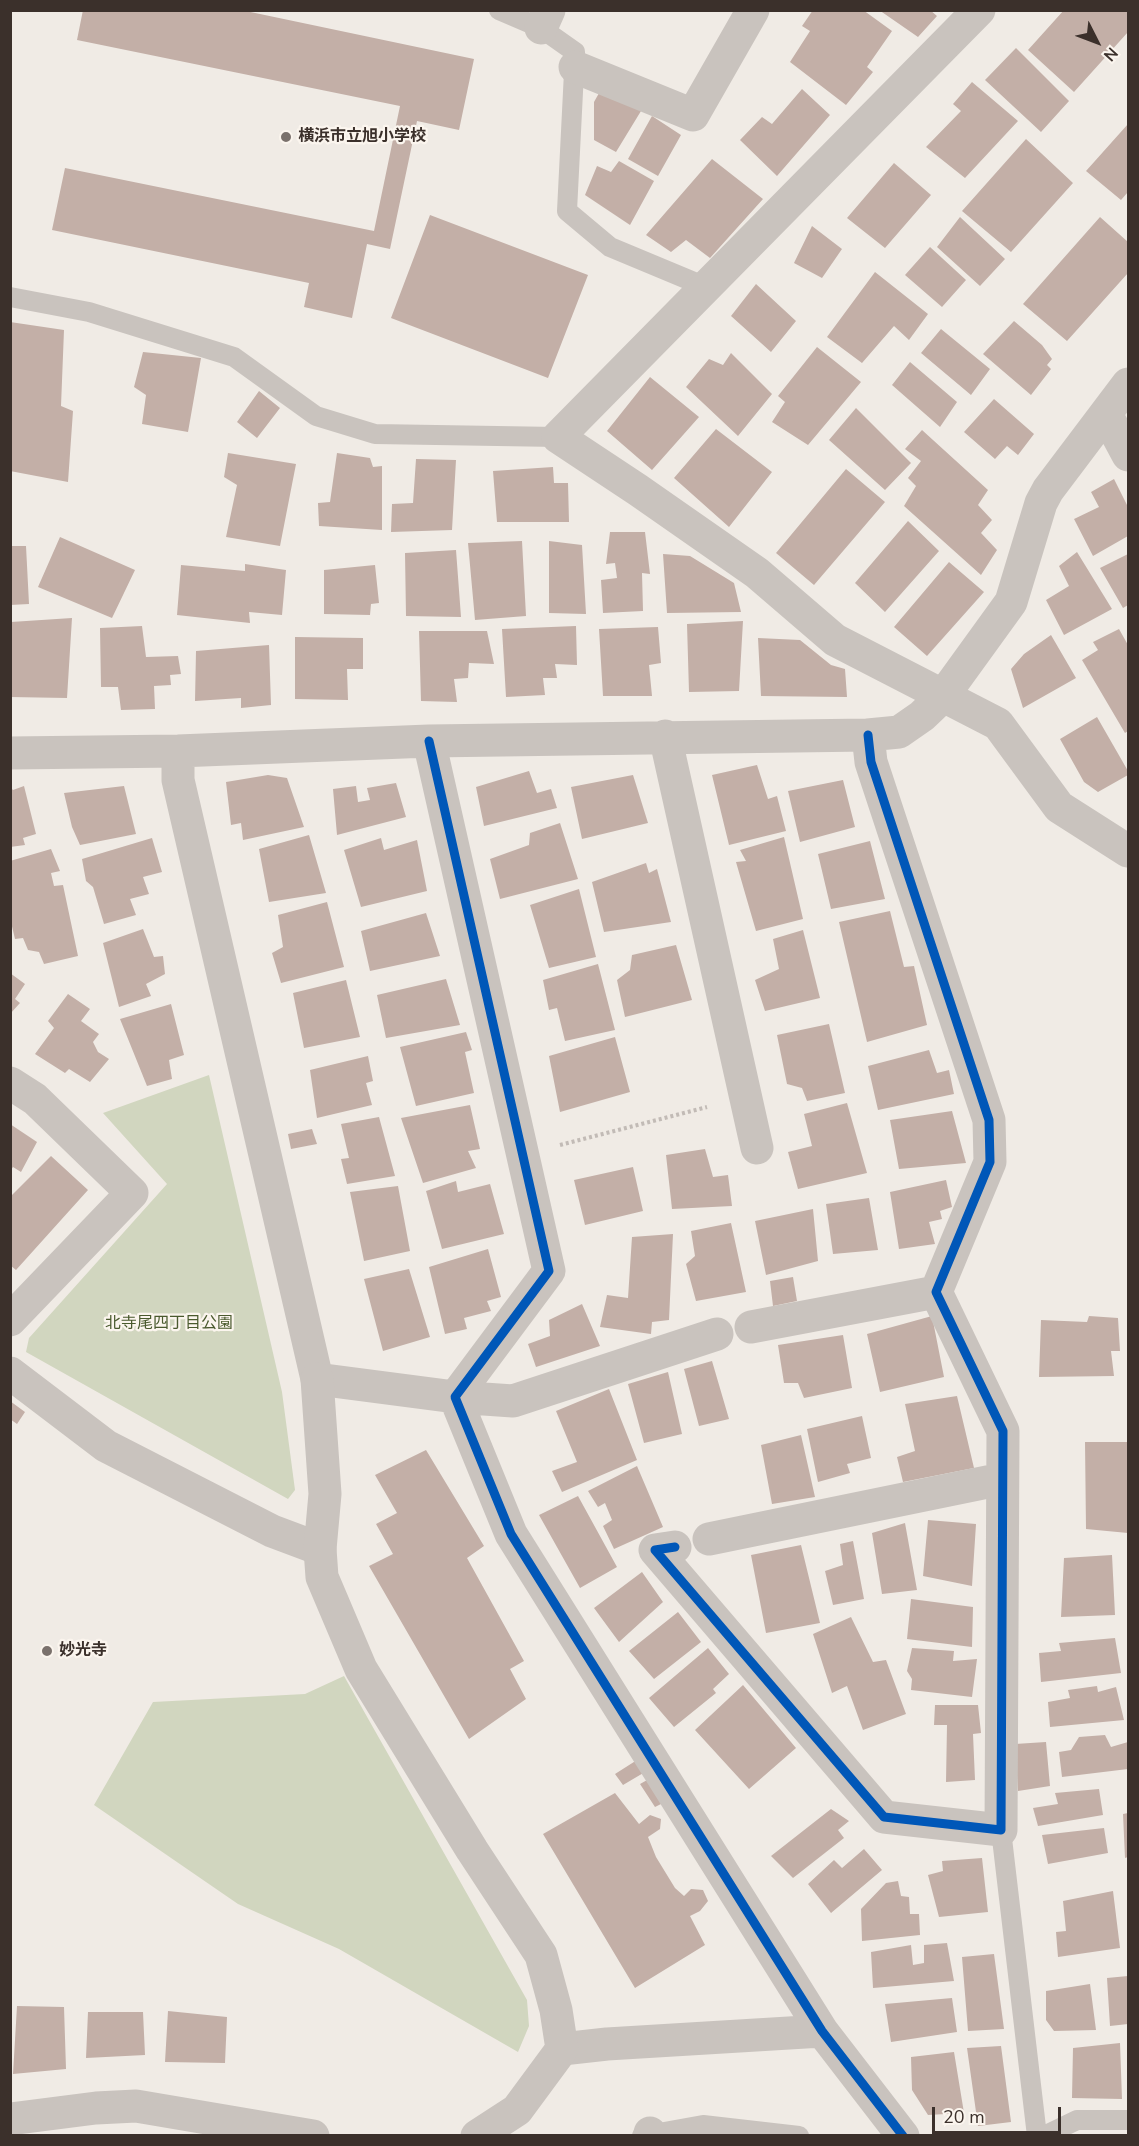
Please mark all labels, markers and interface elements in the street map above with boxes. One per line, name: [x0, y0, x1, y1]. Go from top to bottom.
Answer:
north arrow: [1067, 12, 1127, 72]
text: N: [1098, 42, 1123, 66]
place label: 横浜市立旭小学校: [298, 127, 426, 147]
marker: 横浜市立旭小学校: [279, 130, 293, 144]
park label: 北寺尾四丁目公園: [105, 1314, 233, 1334]
place label: 妙光寺: [59, 1641, 107, 1661]
marker: 妙光寺: [40, 1644, 54, 1658]
scale bar: [935, 2095, 1064, 2133]
text: 20 m: [943, 2105, 985, 2129]

